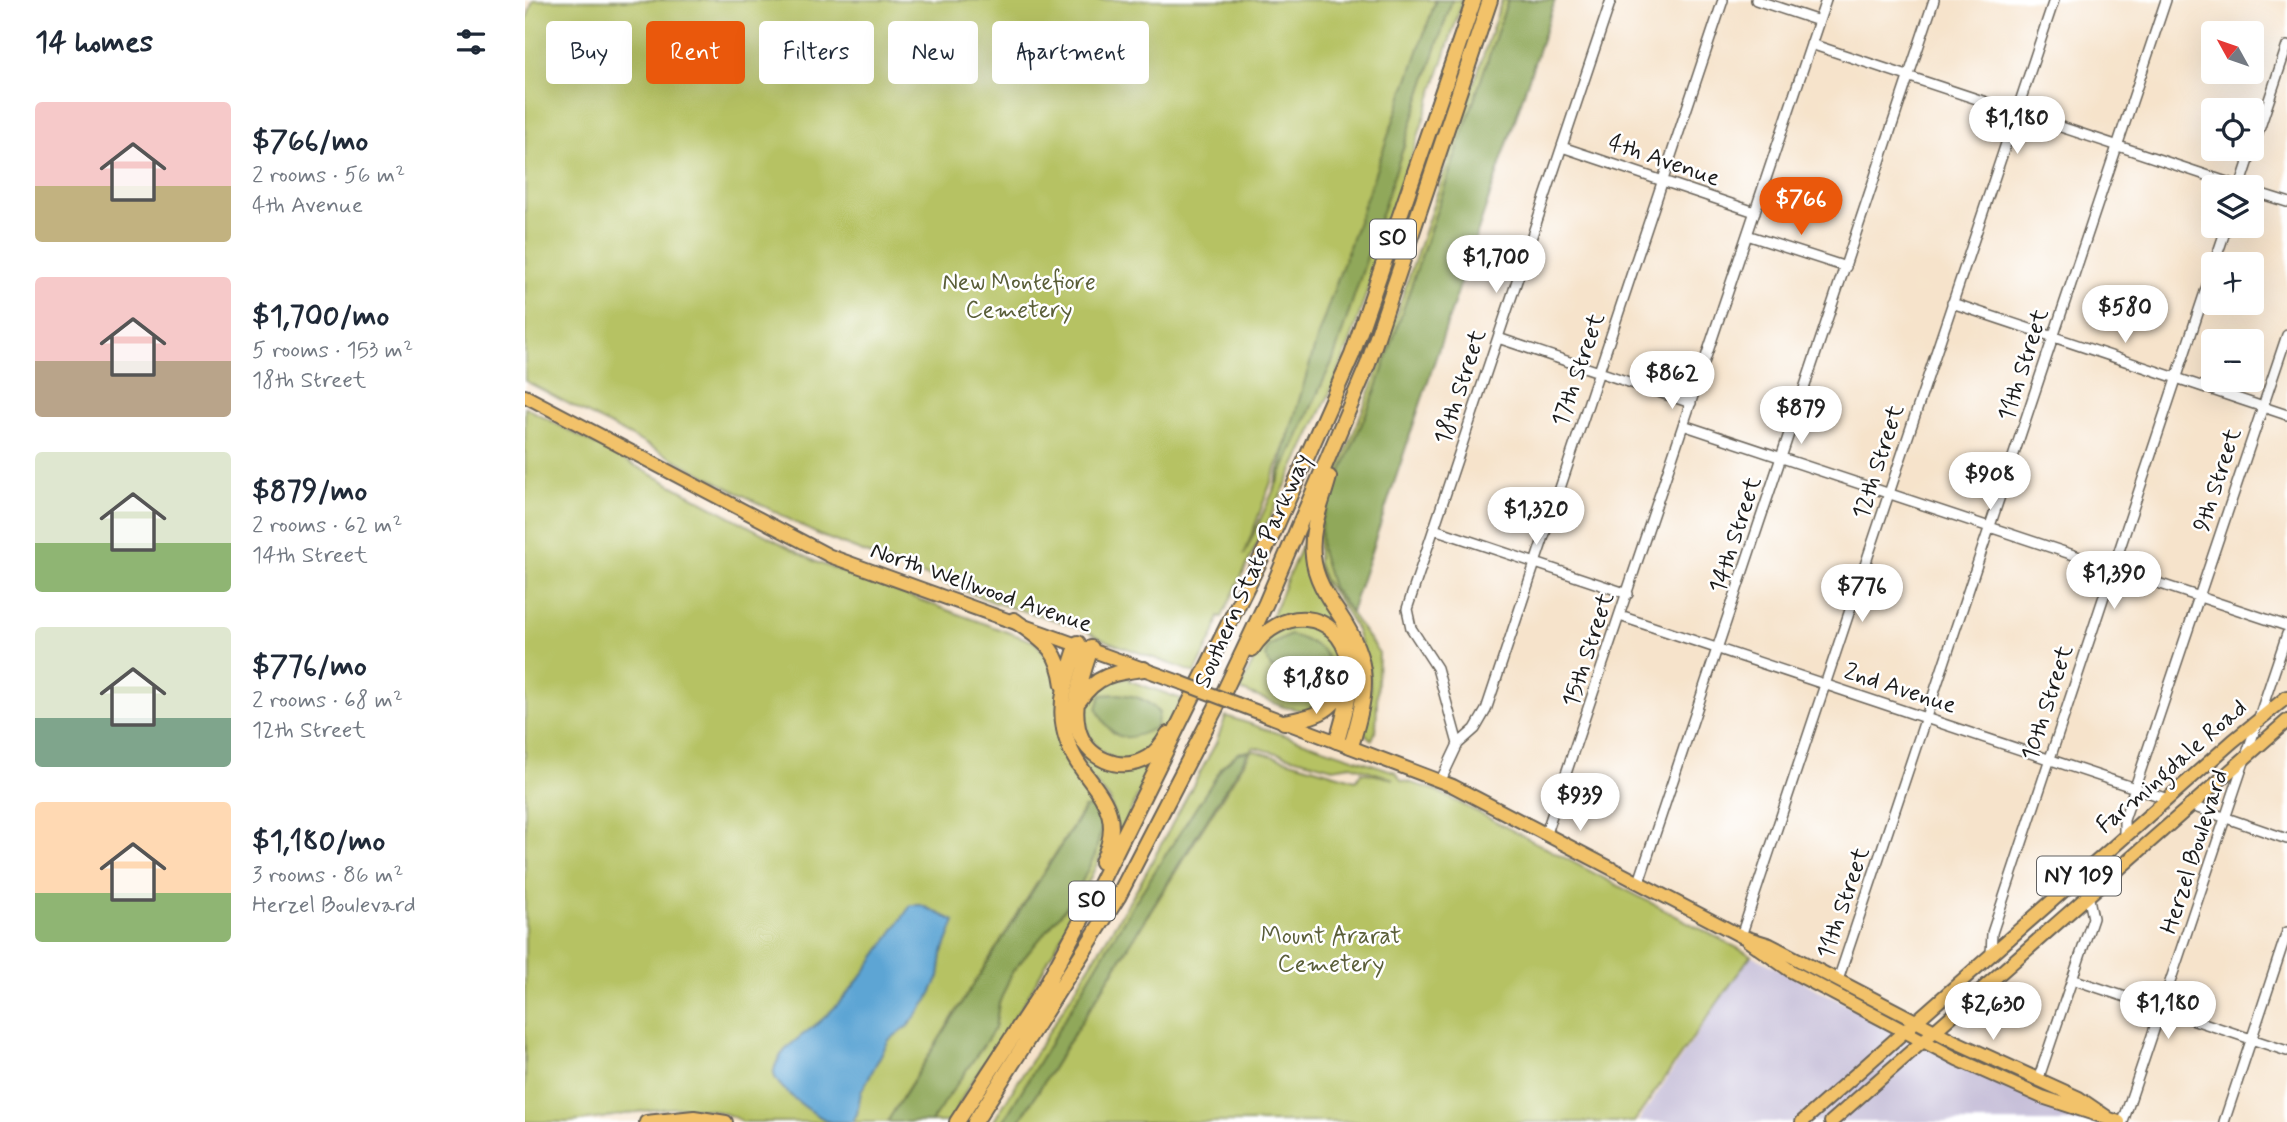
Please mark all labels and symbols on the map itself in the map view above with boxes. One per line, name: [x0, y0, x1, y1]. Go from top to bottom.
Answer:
north arrow: [2201, 21, 2265, 84]
pin: $1,180: [1960, 96, 2074, 156]
street label: 4th Avenue: [1604, 127, 1724, 195]
pin: $766: [1760, 177, 1842, 237]
road number: SO: [1370, 220, 1416, 258]
pin: $1,700: [1439, 236, 1553, 295]
park label: New Montefiore Cemetery: [942, 267, 1096, 326]
pin: $580: [2084, 286, 2166, 345]
street label: 11th Street: [1991, 305, 2057, 425]
street label: 17th Street: [1545, 309, 1613, 431]
street label: 18th Street: [1428, 325, 1494, 449]
pin: $862: [1631, 352, 1713, 411]
pin: $879: [1760, 386, 1842, 446]
street label: 12th Street: [1846, 401, 1912, 523]
street label: 9th Street: [2187, 424, 2249, 536]
street label: Southern State Parkway: [1187, 449, 1319, 693]
pin: $908: [1949, 452, 2031, 512]
street label: 14th Street: [1703, 473, 1769, 597]
pin: $1,320: [1479, 488, 1593, 547]
street label: North Wellwood Avenue: [866, 535, 1096, 641]
pin: $1,390: [2057, 552, 2171, 611]
pin: $776: [1821, 564, 1903, 624]
street label: 15th Street: [1556, 589, 1622, 711]
street label: 10th Street: [2015, 641, 2081, 765]
pin: $1,880: [1259, 656, 1373, 716]
street label: 2nd Avenue: [1840, 656, 1960, 722]
street label: Farmingdale Road: [2090, 693, 2256, 843]
street label: Herzel Boulevard: [2154, 766, 2236, 938]
pin: $939: [1539, 774, 1621, 833]
street label: 11th Street: [1810, 843, 1878, 963]
road number: NY 109: [2037, 856, 2121, 896]
road number: SO: [1069, 882, 1115, 920]
park label: Mount Ararat Cemetery: [1261, 921, 1401, 980]
pin: $2,630: [1936, 982, 2050, 1042]
pin: $1,180: [2111, 982, 2225, 1041]

